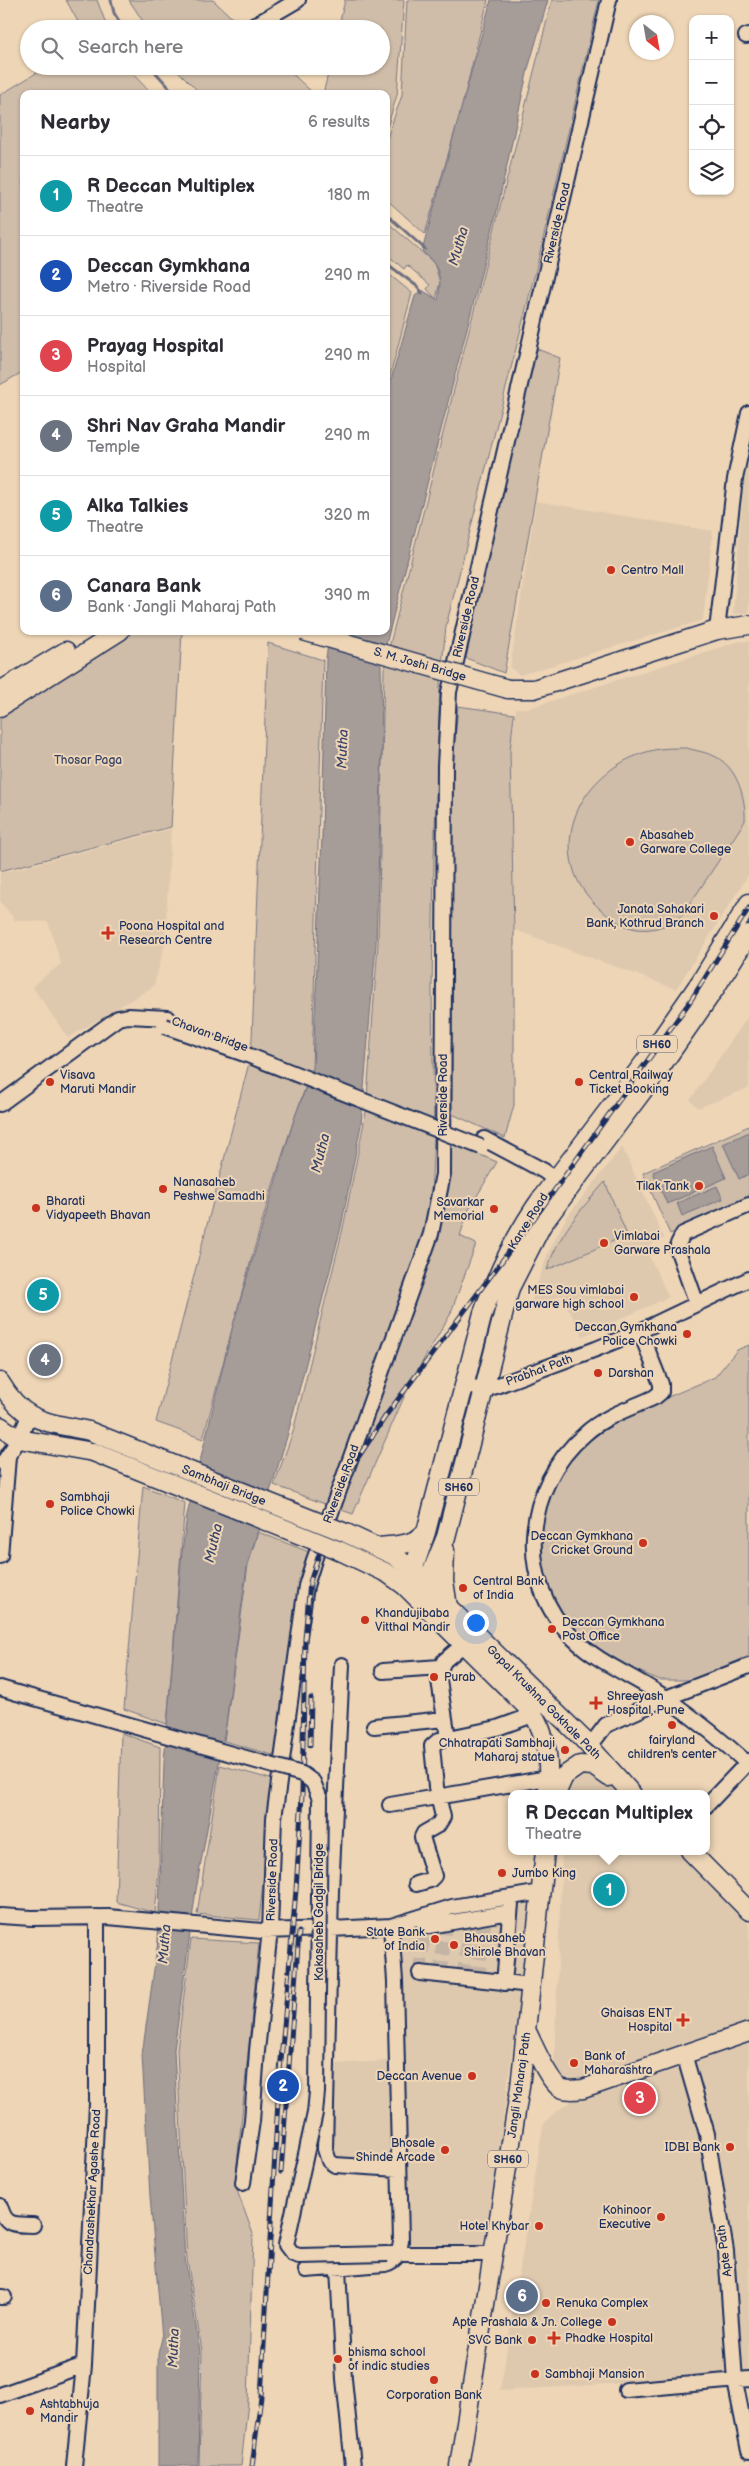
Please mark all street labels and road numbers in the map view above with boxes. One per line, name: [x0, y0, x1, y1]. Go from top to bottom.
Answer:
street label: Riverside Road: [541, 181, 574, 265]
street label: Riverside Road: [450, 575, 483, 659]
street label: S. M. Joshi Bridge: [372, 644, 468, 685]
street label: Chavan Bridge: [169, 1014, 250, 1055]
road number: SH60: [637, 1036, 677, 1052]
street label: Riverside Road: [436, 1053, 451, 1137]
street label: Karve Road: [505, 1190, 552, 1252]
street label: Prabhat Path: [504, 1351, 575, 1389]
street label: Riverside Road: [320, 1442, 363, 1526]
street label: Sambhaji Bridge: [180, 1462, 268, 1509]
road number: SH60: [439, 1478, 479, 1495]
street label: Gopal Krushna Gokhale Path: [483, 1642, 604, 1763]
street label: Riverside Road: [264, 1838, 281, 1922]
street label: Kakasaheb Gadgil Bridge: [312, 1843, 327, 1981]
street label: Jangli Maharaj Path: [505, 2031, 534, 2139]
street label: Chandrashekhar Agashe Road: [81, 2109, 104, 2275]
road number: SH60: [488, 2150, 528, 2168]
street label: Apte Path: [714, 2224, 735, 2278]

